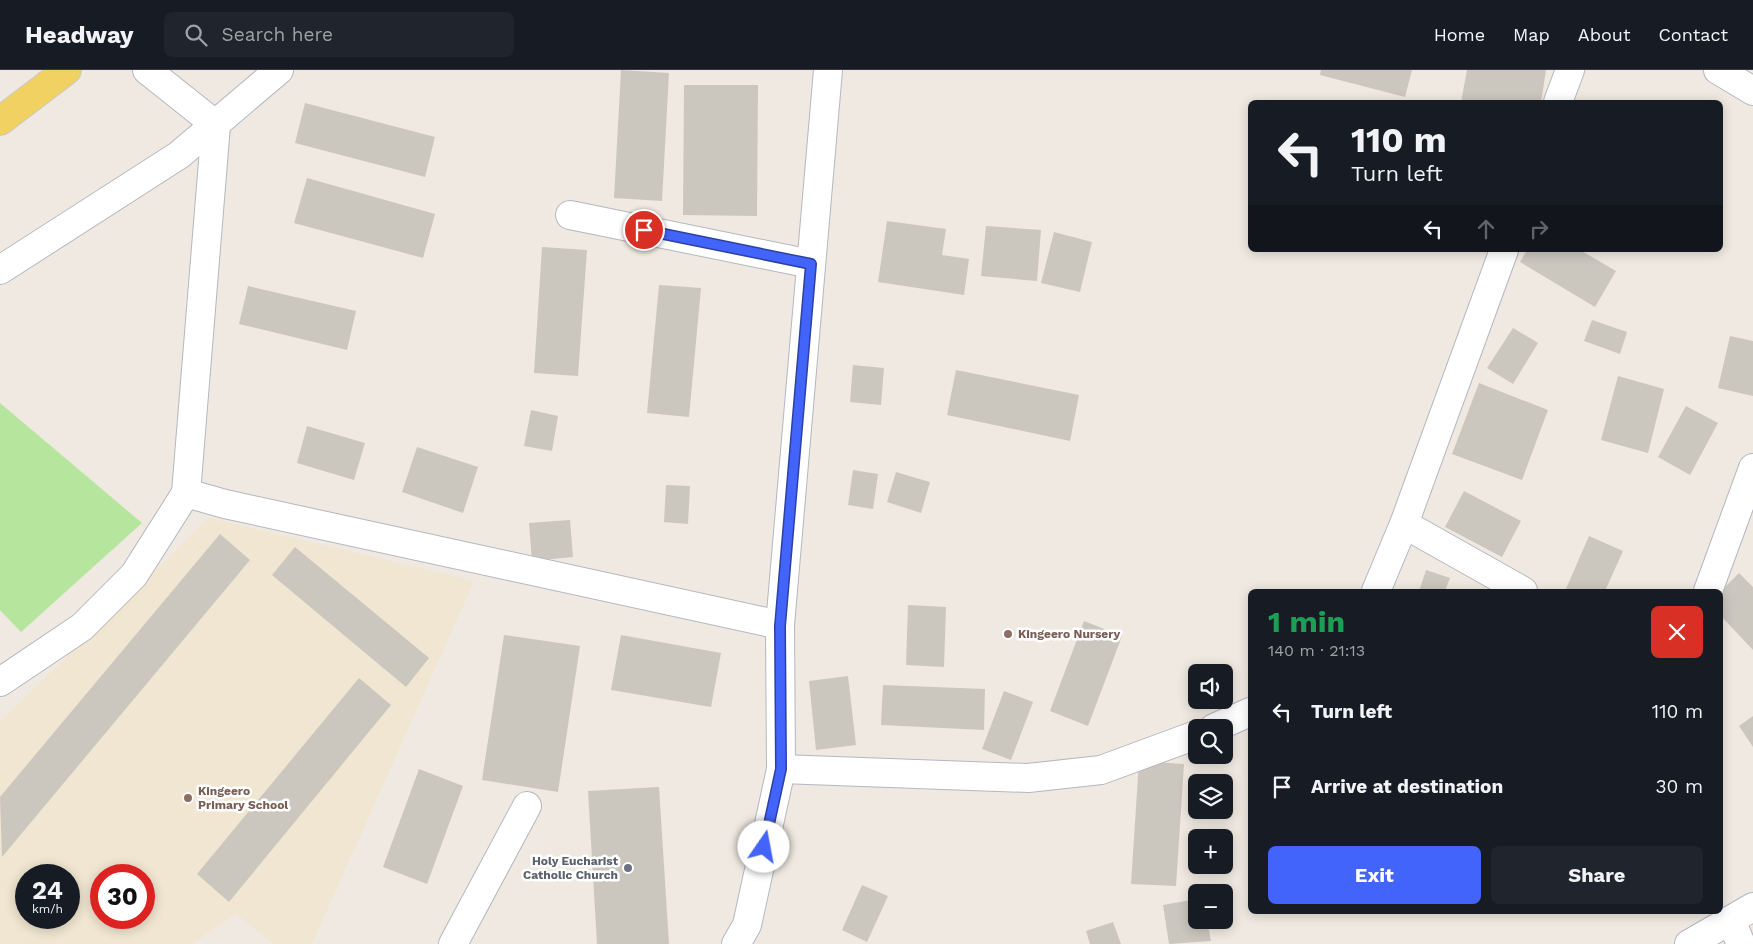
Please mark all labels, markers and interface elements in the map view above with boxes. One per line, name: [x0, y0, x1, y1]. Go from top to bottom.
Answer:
search box: [164, 12, 514, 57]
text: Headway: [25, 21, 134, 49]
icon: search: [182, 21, 210, 49]
text: Search here: [222, 23, 333, 46]
text: Home: [1434, 24, 1485, 45]
text: Map: [1513, 24, 1550, 45]
text: About: [1578, 24, 1630, 45]
text: Contact: [1658, 24, 1728, 45]
text: 110 m: [1351, 119, 1447, 161]
icon: left: [1268, 120, 1333, 185]
text: Turn left: [1351, 161, 1443, 186]
pin: [623, 209, 665, 251]
icon: left: [1419, 215, 1447, 243]
icon: ahead: [1472, 215, 1500, 243]
icon: right: [1525, 215, 1553, 243]
icon: arrive: [630, 216, 658, 244]
text: 1 min: [1268, 604, 1345, 639]
button: close: [1651, 606, 1703, 658]
place label: Kingeero Nursery: [1018, 627, 1120, 641]
marker: Kingeero Nursery: [1002, 628, 1014, 640]
text: 140 m · 21:13: [1268, 641, 1365, 660]
map controls: [1188, 664, 1233, 929]
button: sound: [1188, 664, 1233, 709]
icon: left: [1268, 698, 1296, 726]
text: Turn left: [1311, 700, 1392, 723]
text: 110 m: [1652, 700, 1703, 723]
button: search: [1188, 719, 1233, 764]
icon: arrive: [1268, 773, 1296, 801]
button: layers: [1188, 774, 1233, 819]
text: Arrive at destination: [1311, 775, 1503, 798]
text: 30 m: [1656, 775, 1703, 798]
place label: Kingeero Primary School: [198, 784, 288, 812]
marker: Kingeero Primary School: [182, 792, 194, 804]
position arrow: [737, 820, 789, 872]
button: +: [1188, 829, 1233, 874]
button: Exit: [1268, 846, 1481, 904]
button: Share: [1491, 846, 1703, 904]
place label: Holy Eucharist Catholic Church: [523, 854, 619, 882]
marker: Holy Eucharist Catholic Church: [622, 862, 634, 874]
speed limit sign: 30: [90, 864, 155, 929]
text: 24: [32, 876, 63, 905]
button: −: [1188, 884, 1233, 929]
text: km/h: [32, 902, 63, 916]

